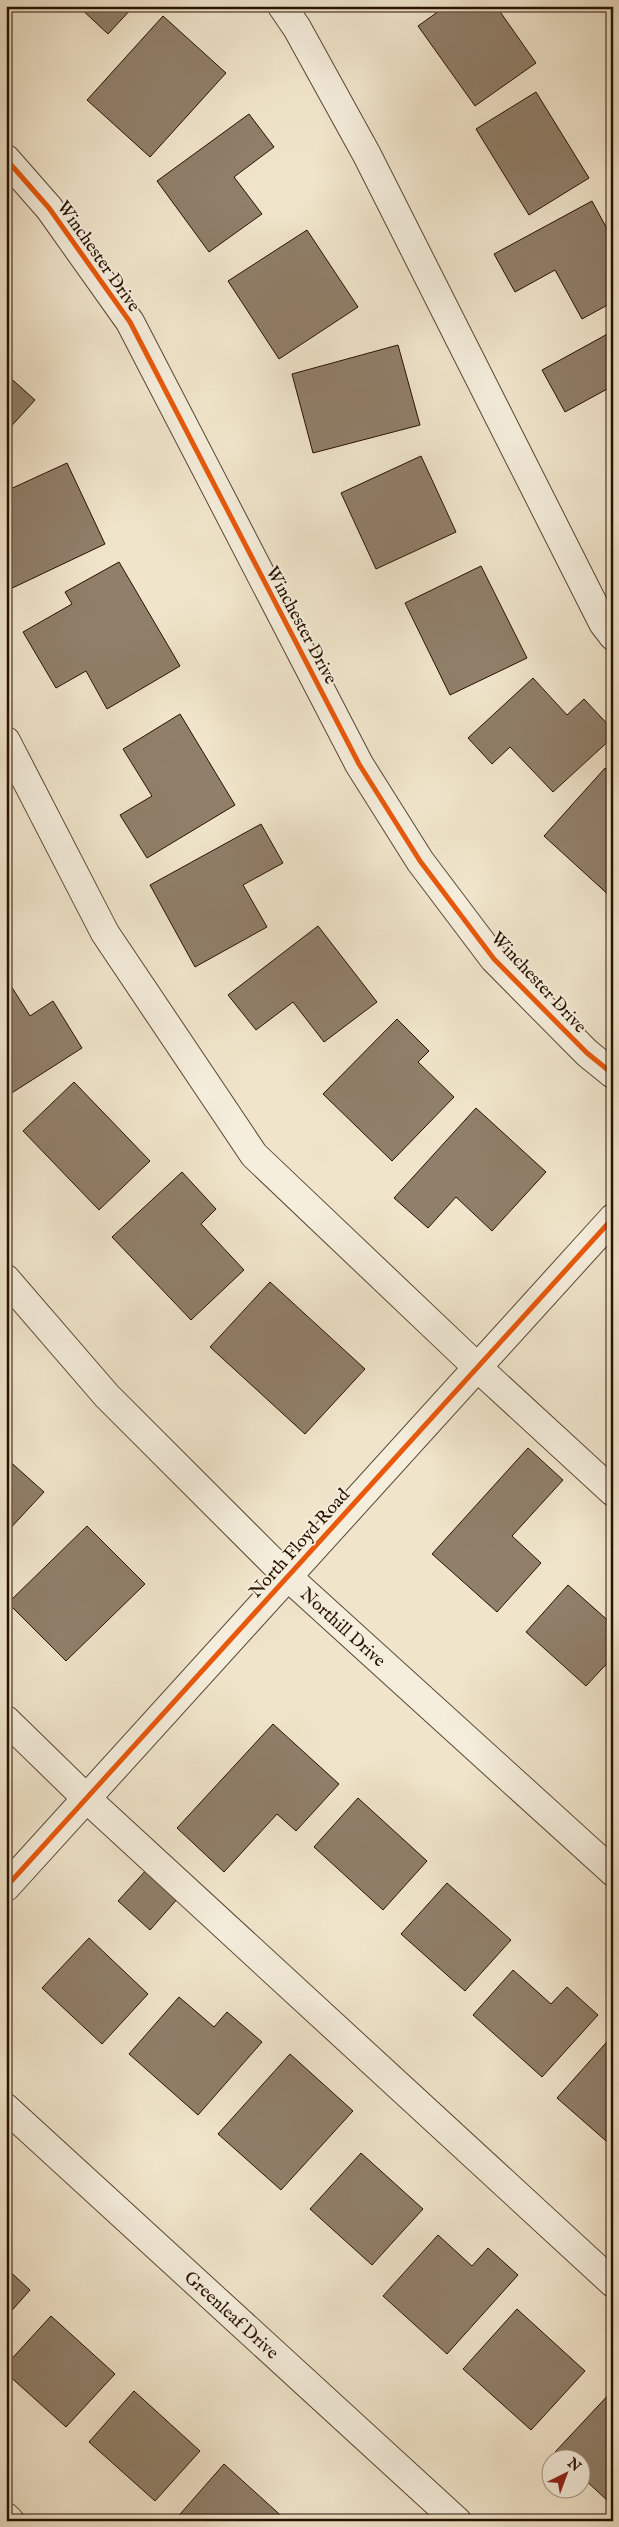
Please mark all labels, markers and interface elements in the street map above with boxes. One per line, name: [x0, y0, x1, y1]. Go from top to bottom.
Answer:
street label: Winchester Drive: [51, 197, 145, 317]
street label: Winchester Drive: [260, 563, 341, 689]
street label: Winchester Drive: [485, 928, 591, 1039]
street label: North Floyd Road: [245, 1484, 356, 1604]
street label: Northill Drive: [295, 1583, 390, 1673]
street label: Greenleaf Drive: [179, 2267, 283, 2365]
north arrow: [542, 2450, 592, 2500]
text: N: [563, 2454, 585, 2476]

